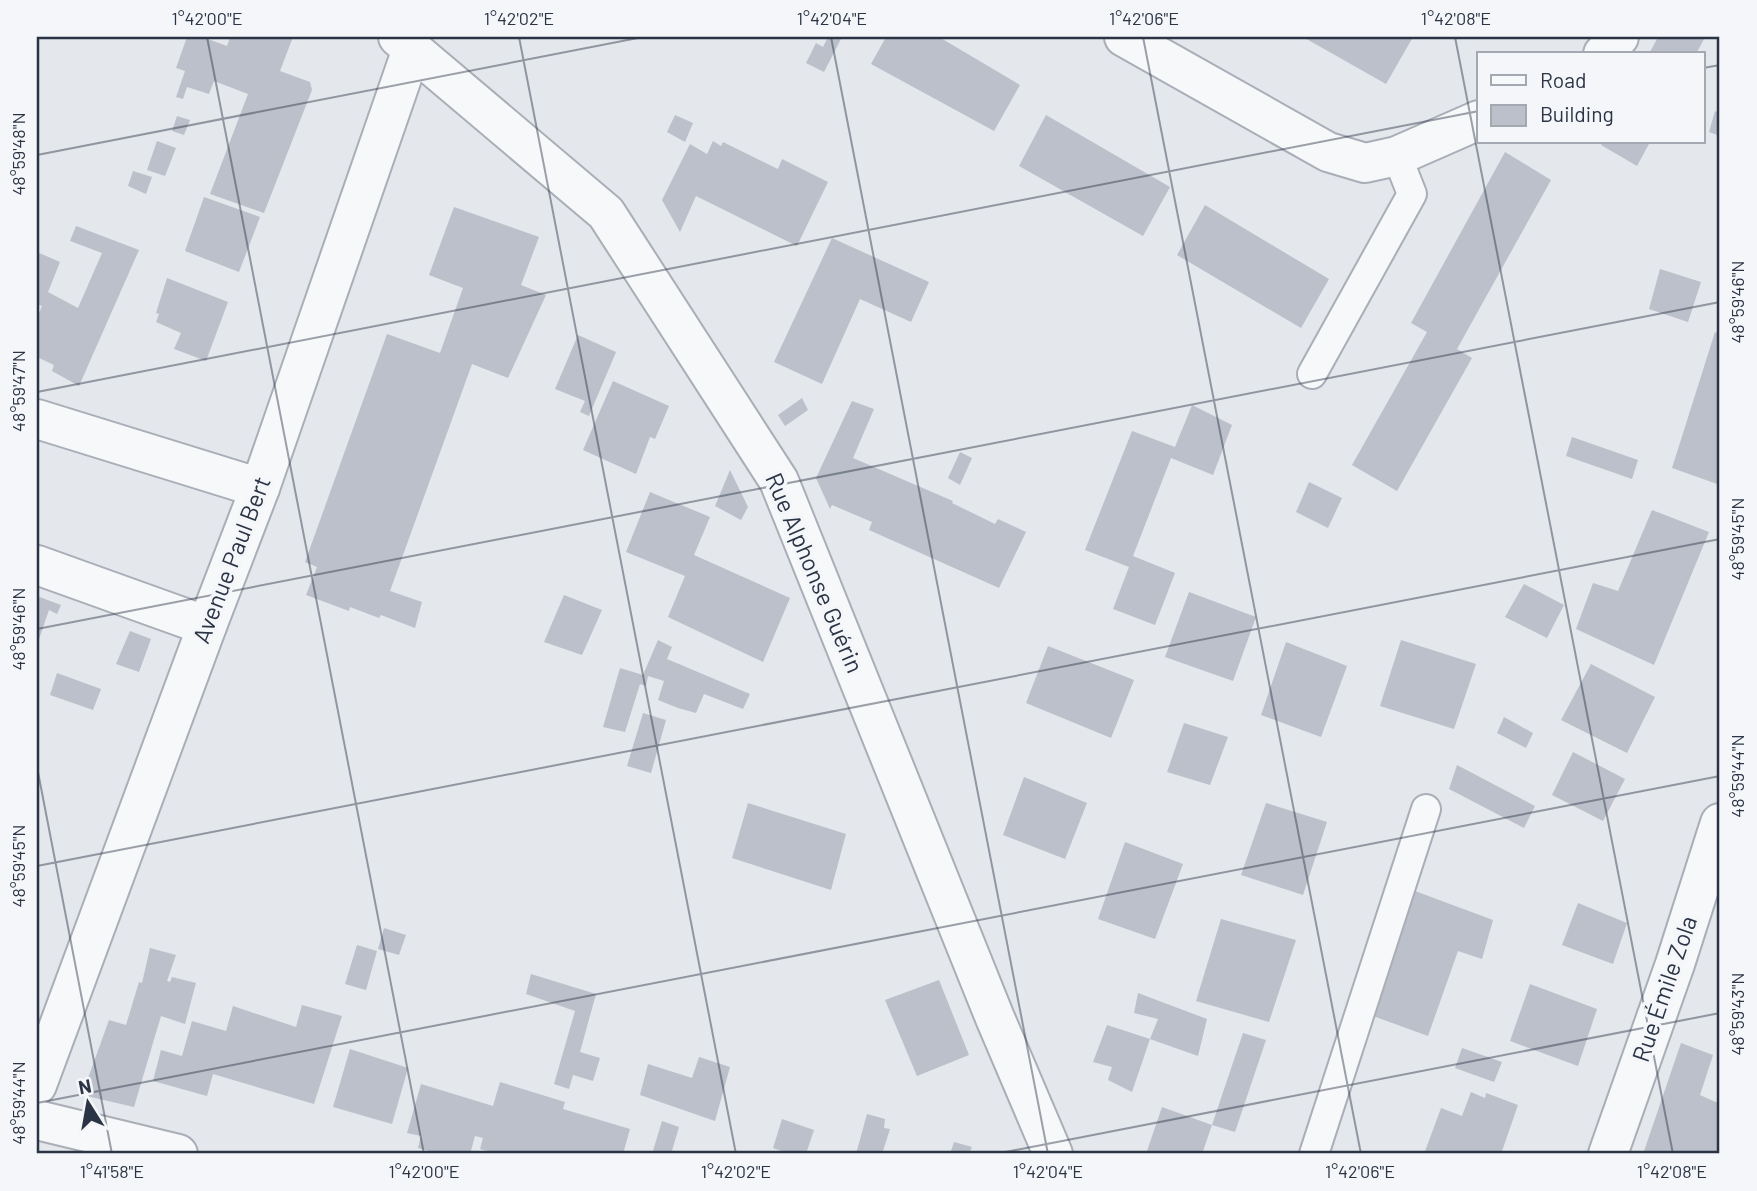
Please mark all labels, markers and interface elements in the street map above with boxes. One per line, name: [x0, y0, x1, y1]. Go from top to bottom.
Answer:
text: 1°42'00"E: [171, 7, 243, 29]
text: 1°42'02"E: [484, 7, 554, 29]
text: 1°42'04"E: [797, 7, 867, 29]
text: 1°42'06"E: [1109, 7, 1179, 29]
text: 1°42'08"E: [1421, 7, 1491, 29]
legend: [1477, 52, 1704, 144]
text: Road: [1540, 67, 1586, 92]
text: Building: [1540, 101, 1614, 126]
text: 48°59'48"N: [7, 112, 29, 196]
text: 48°59'46"N: [1726, 260, 1748, 344]
text: 48°59'47"N: [7, 350, 29, 432]
street label: Rue Alphonse Guérin: [760, 468, 871, 677]
street label: Avenue Paul Bert: [185, 472, 276, 647]
text: 48°59'45"N: [1726, 497, 1748, 581]
text: 48°59'46"N: [7, 587, 29, 671]
text: 48°59'44"N: [1726, 734, 1748, 818]
text: 48°59'45"N: [7, 824, 29, 908]
street label: Rue Émile Zola: [1625, 912, 1702, 1065]
text: 48°59'43"N: [1726, 972, 1748, 1056]
text: 48°59'44"N: [7, 1061, 29, 1145]
north arrow: [52, 1068, 122, 1138]
text: N: [76, 1073, 93, 1098]
text: 1°41'58"E: [80, 1160, 144, 1182]
text: 1°42'00"E: [388, 1160, 460, 1182]
text: 1°42'02"E: [701, 1160, 771, 1182]
text: 1°42'04"E: [1013, 1160, 1083, 1182]
text: 1°42'06"E: [1325, 1160, 1395, 1182]
text: 1°42'08"E: [1637, 1160, 1707, 1182]

